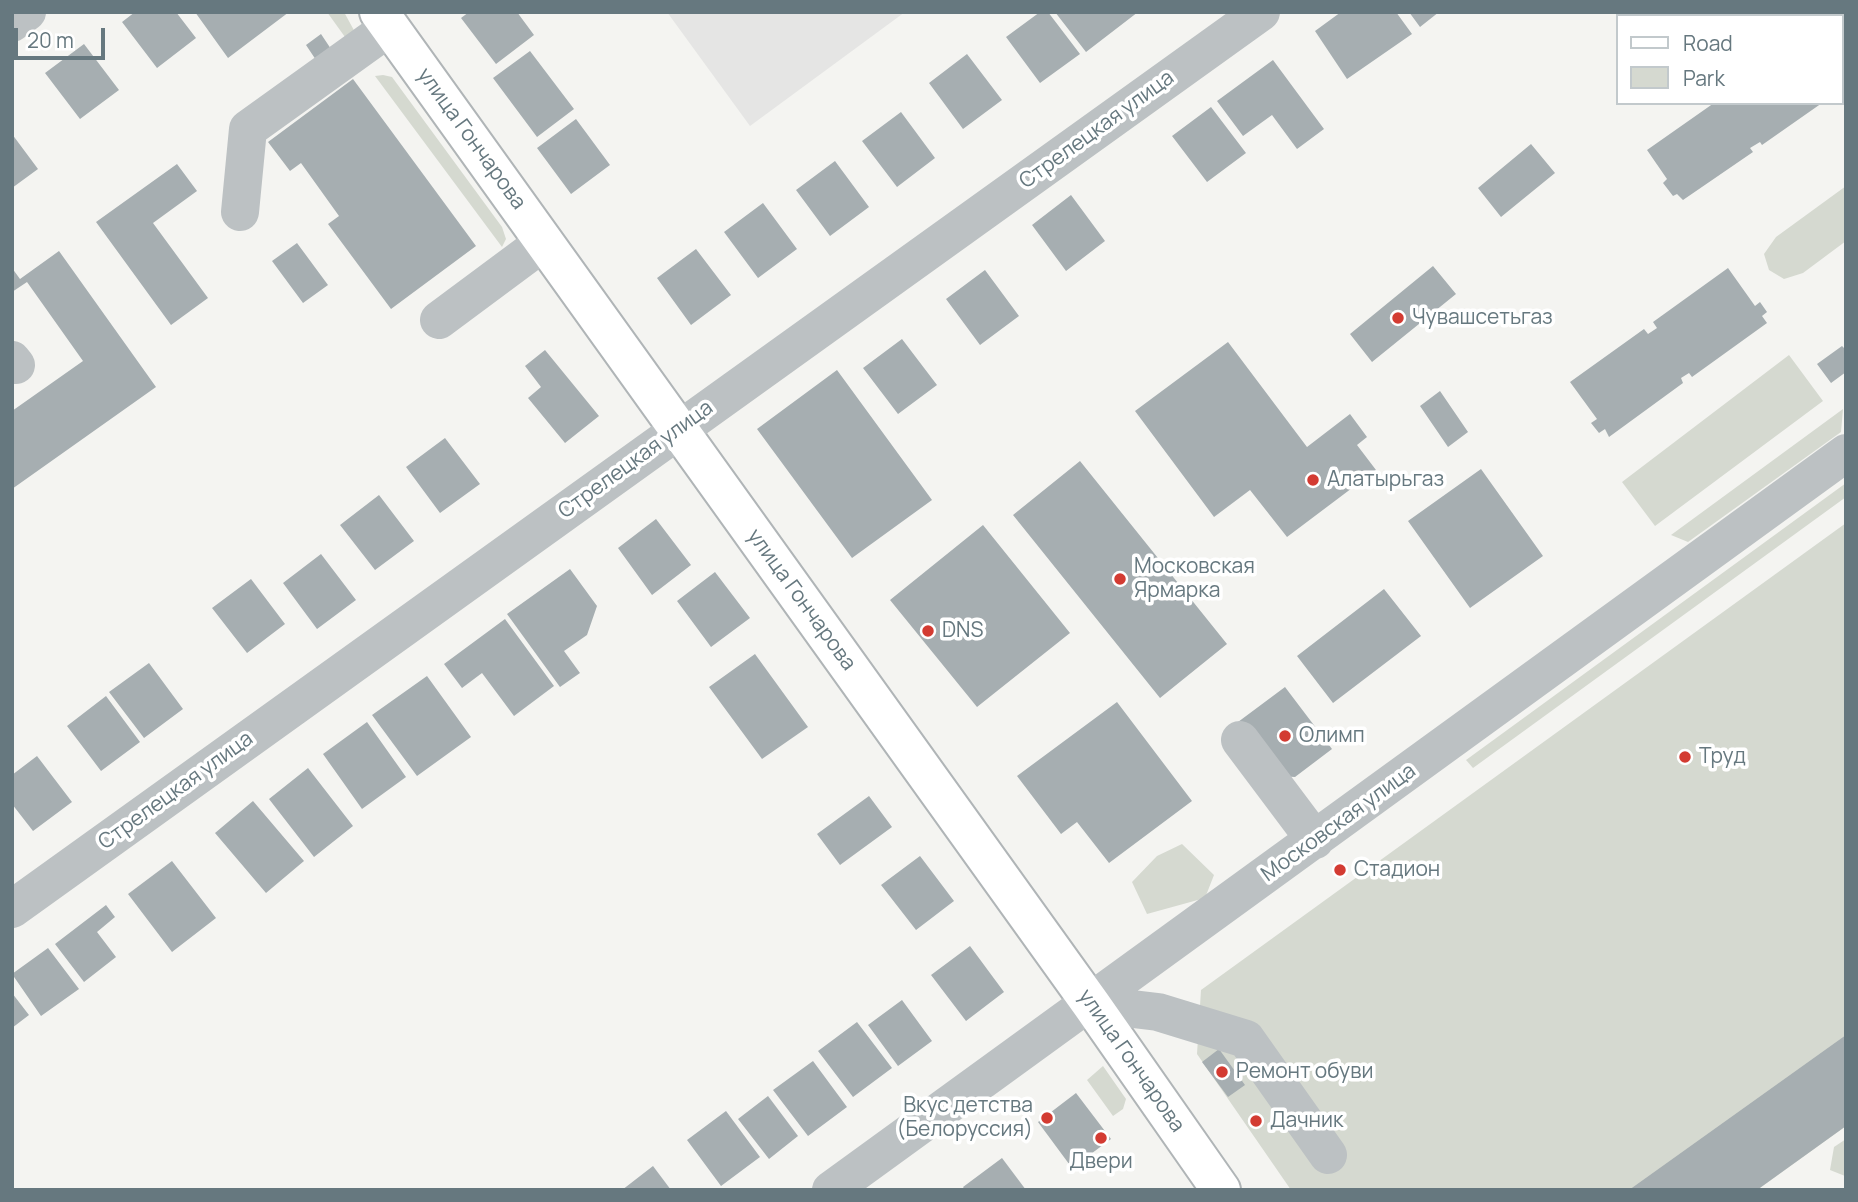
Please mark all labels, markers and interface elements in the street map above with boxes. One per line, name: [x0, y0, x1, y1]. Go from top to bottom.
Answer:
scale bar: [18, 14, 108, 58]
legend: [1616, 14, 1844, 105]
text: 20 m: [27, 26, 74, 54]
text: Road: [1683, 29, 1733, 57]
street label: улица Гончарова: [411, 63, 531, 215]
text: Park: [1683, 64, 1725, 92]
street label: Стрелецкая улица: [1015, 65, 1179, 195]
place label: Чувашсетьгаз: [1412, 305, 1553, 331]
marker: Чувашсетьгаз: [1390, 310, 1406, 326]
street label: Стрелецкая улица: [554, 395, 718, 525]
place label: Алатырьгаз: [1327, 467, 1444, 493]
marker: Алатырьгаз: [1305, 472, 1321, 488]
street label: улица Гончарова: [741, 524, 861, 676]
place label: Московская Ярмарка: [1134, 554, 1255, 604]
marker: Московская Ярмарка: [1112, 571, 1128, 587]
place label: DNS: [942, 618, 983, 644]
marker: DNS: [920, 623, 936, 639]
place label: Олимп: [1299, 723, 1365, 749]
street label: Стрелецкая улица: [94, 726, 258, 856]
marker: Олимп: [1277, 728, 1293, 744]
place label: Труд: [1699, 744, 1746, 770]
marker: Труд: [1677, 749, 1693, 765]
street label: Московская улица: [1257, 759, 1421, 887]
place label: Стадион: [1354, 857, 1440, 883]
marker: Стадион: [1332, 862, 1348, 878]
street label: улица Гончарова: [1072, 985, 1190, 1137]
place label: Ремонт обуви: [1236, 1059, 1373, 1085]
marker: Ремонт обуви: [1214, 1064, 1230, 1080]
place label: Вкус детства (Белоруссия): [896, 1093, 1033, 1143]
place label: Дачник: [1270, 1108, 1343, 1134]
marker: Вкус детства (Белоруссия): [1039, 1110, 1055, 1126]
marker: Дачник: [1248, 1113, 1264, 1129]
marker: Двери: [1093, 1130, 1109, 1146]
place label: Двери: [1069, 1149, 1133, 1175]

